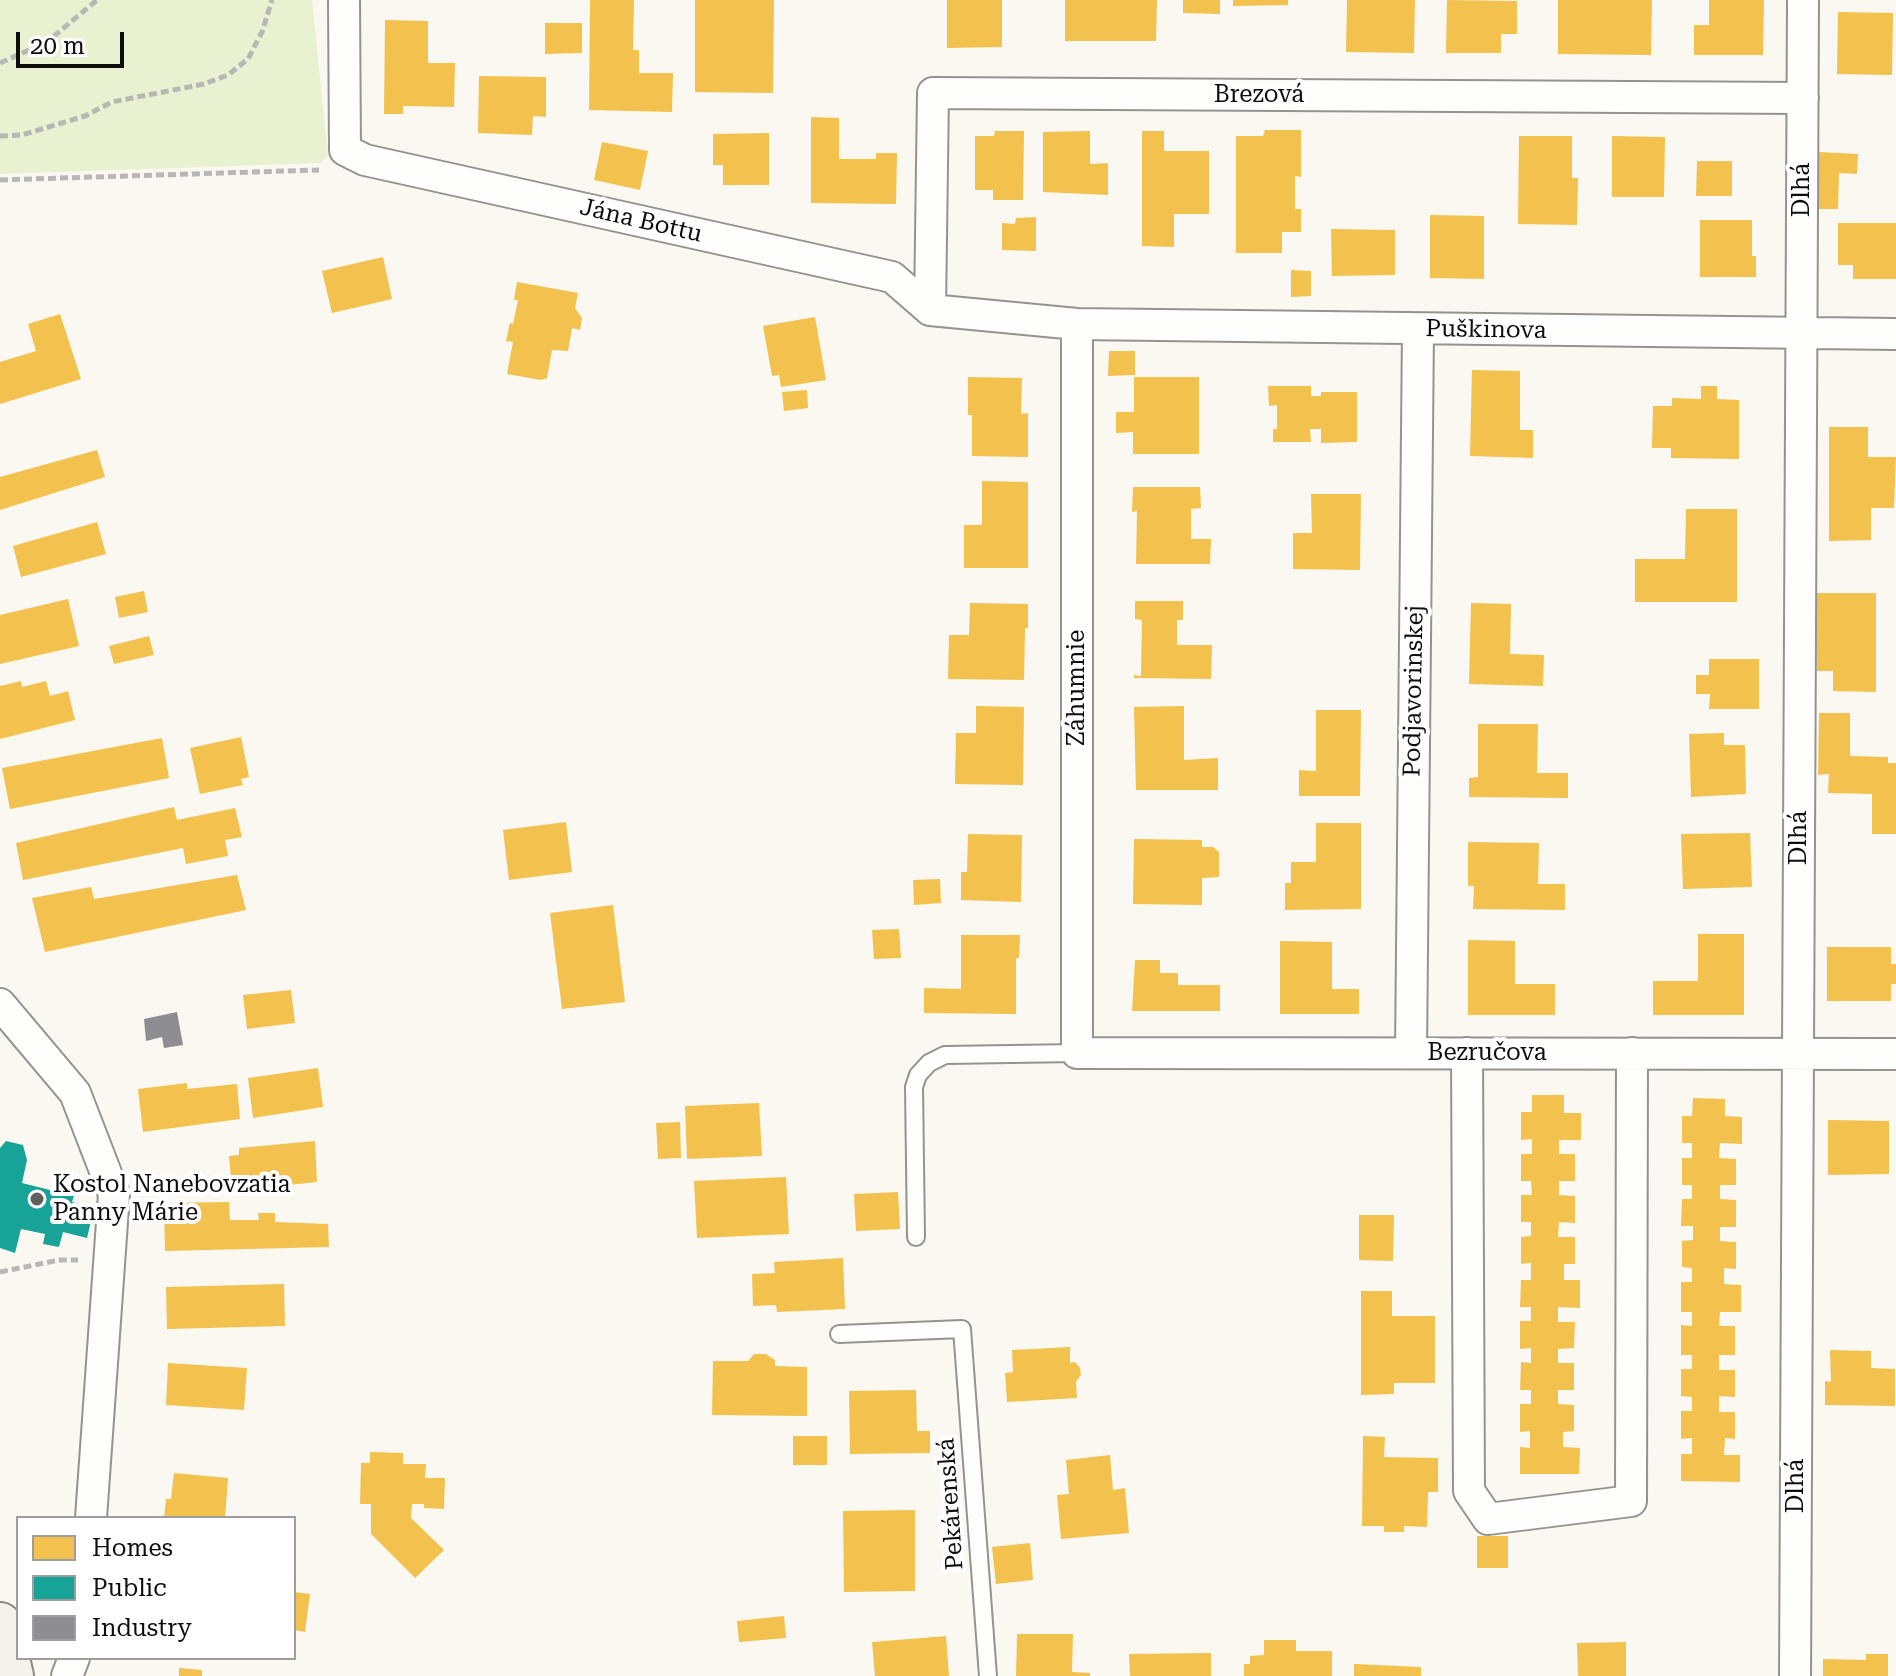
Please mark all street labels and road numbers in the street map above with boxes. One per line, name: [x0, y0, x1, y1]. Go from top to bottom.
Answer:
street label: Brezová: [1214, 81, 1304, 109]
street label: Dlhá: [1788, 163, 1816, 217]
street label: Jána Bottu: [577, 193, 705, 249]
street label: Puškinova: [1425, 315, 1547, 345]
street label: Podjavorinskej: [1398, 605, 1430, 777]
street label: Záhumnie: [1063, 630, 1091, 746]
street label: Dlhá: [1785, 811, 1813, 865]
street label: Bezručova: [1427, 1039, 1547, 1067]
street label: Pekárenská: [932, 1437, 970, 1571]
street label: Dlhá: [1782, 1459, 1810, 1513]

